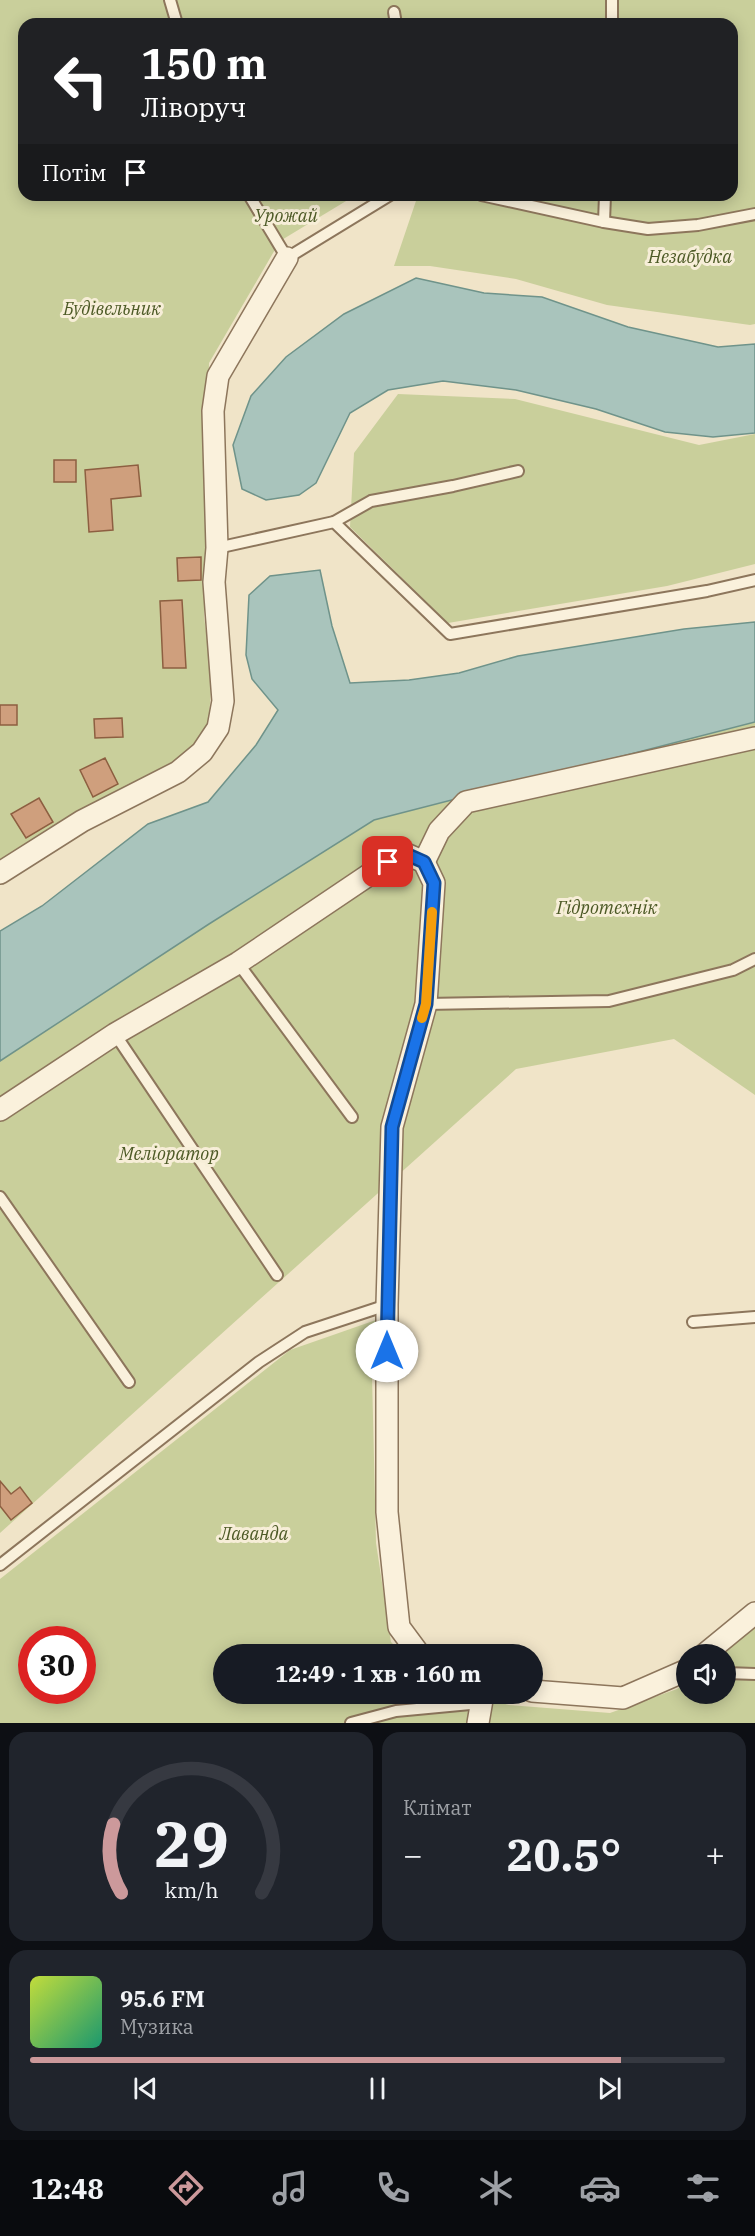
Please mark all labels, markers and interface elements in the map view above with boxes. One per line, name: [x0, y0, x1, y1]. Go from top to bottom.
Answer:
text: 150 m: [141, 36, 267, 91]
icon: left: [42, 42, 120, 120]
text: Ліворуч: [141, 89, 246, 124]
icon: arrive: [119, 156, 152, 189]
text: Потім: [42, 158, 107, 187]
park label: Урожай: [254, 204, 318, 227]
park label: Незабудка: [647, 245, 732, 268]
park label: Будівельник: [62, 297, 161, 320]
pin: [362, 836, 413, 887]
icon: arrive: [371, 845, 404, 878]
park label: Гідротехнік: [555, 896, 658, 919]
park label: Меліоратор: [118, 1142, 219, 1165]
position arrow: [355, 1319, 419, 1383]
park label: Лаванда: [219, 1522, 289, 1545]
speed limit sign: 30: [18, 1626, 96, 1704]
map controls: [676, 1644, 736, 1704]
button: sound: [676, 1644, 736, 1704]
text: 12:49 · 1 хв · 160 m: [275, 1659, 481, 1688]
text: Клімат: [403, 1794, 472, 1821]
text: 29: [154, 1803, 228, 1884]
text: 20.5°: [507, 1825, 621, 1883]
text: −: [403, 1833, 423, 1876]
text: +: [705, 1833, 725, 1876]
text: km/h: [164, 1877, 218, 1905]
text: 95.6 FM: [120, 1984, 205, 2013]
text: Музика: [120, 2013, 194, 2040]
icon: previous: [129, 2072, 162, 2105]
icon: pause: [361, 2072, 394, 2105]
icon: next: [593, 2072, 626, 2105]
icon: directions: [165, 2167, 207, 2209]
icon: music: [269, 2167, 311, 2209]
icon: phone: [372, 2167, 414, 2209]
icon: climate: [475, 2167, 517, 2209]
icon: car: [579, 2167, 621, 2209]
icon: filters: [682, 2167, 724, 2209]
text: 12:48: [31, 2171, 104, 2206]

